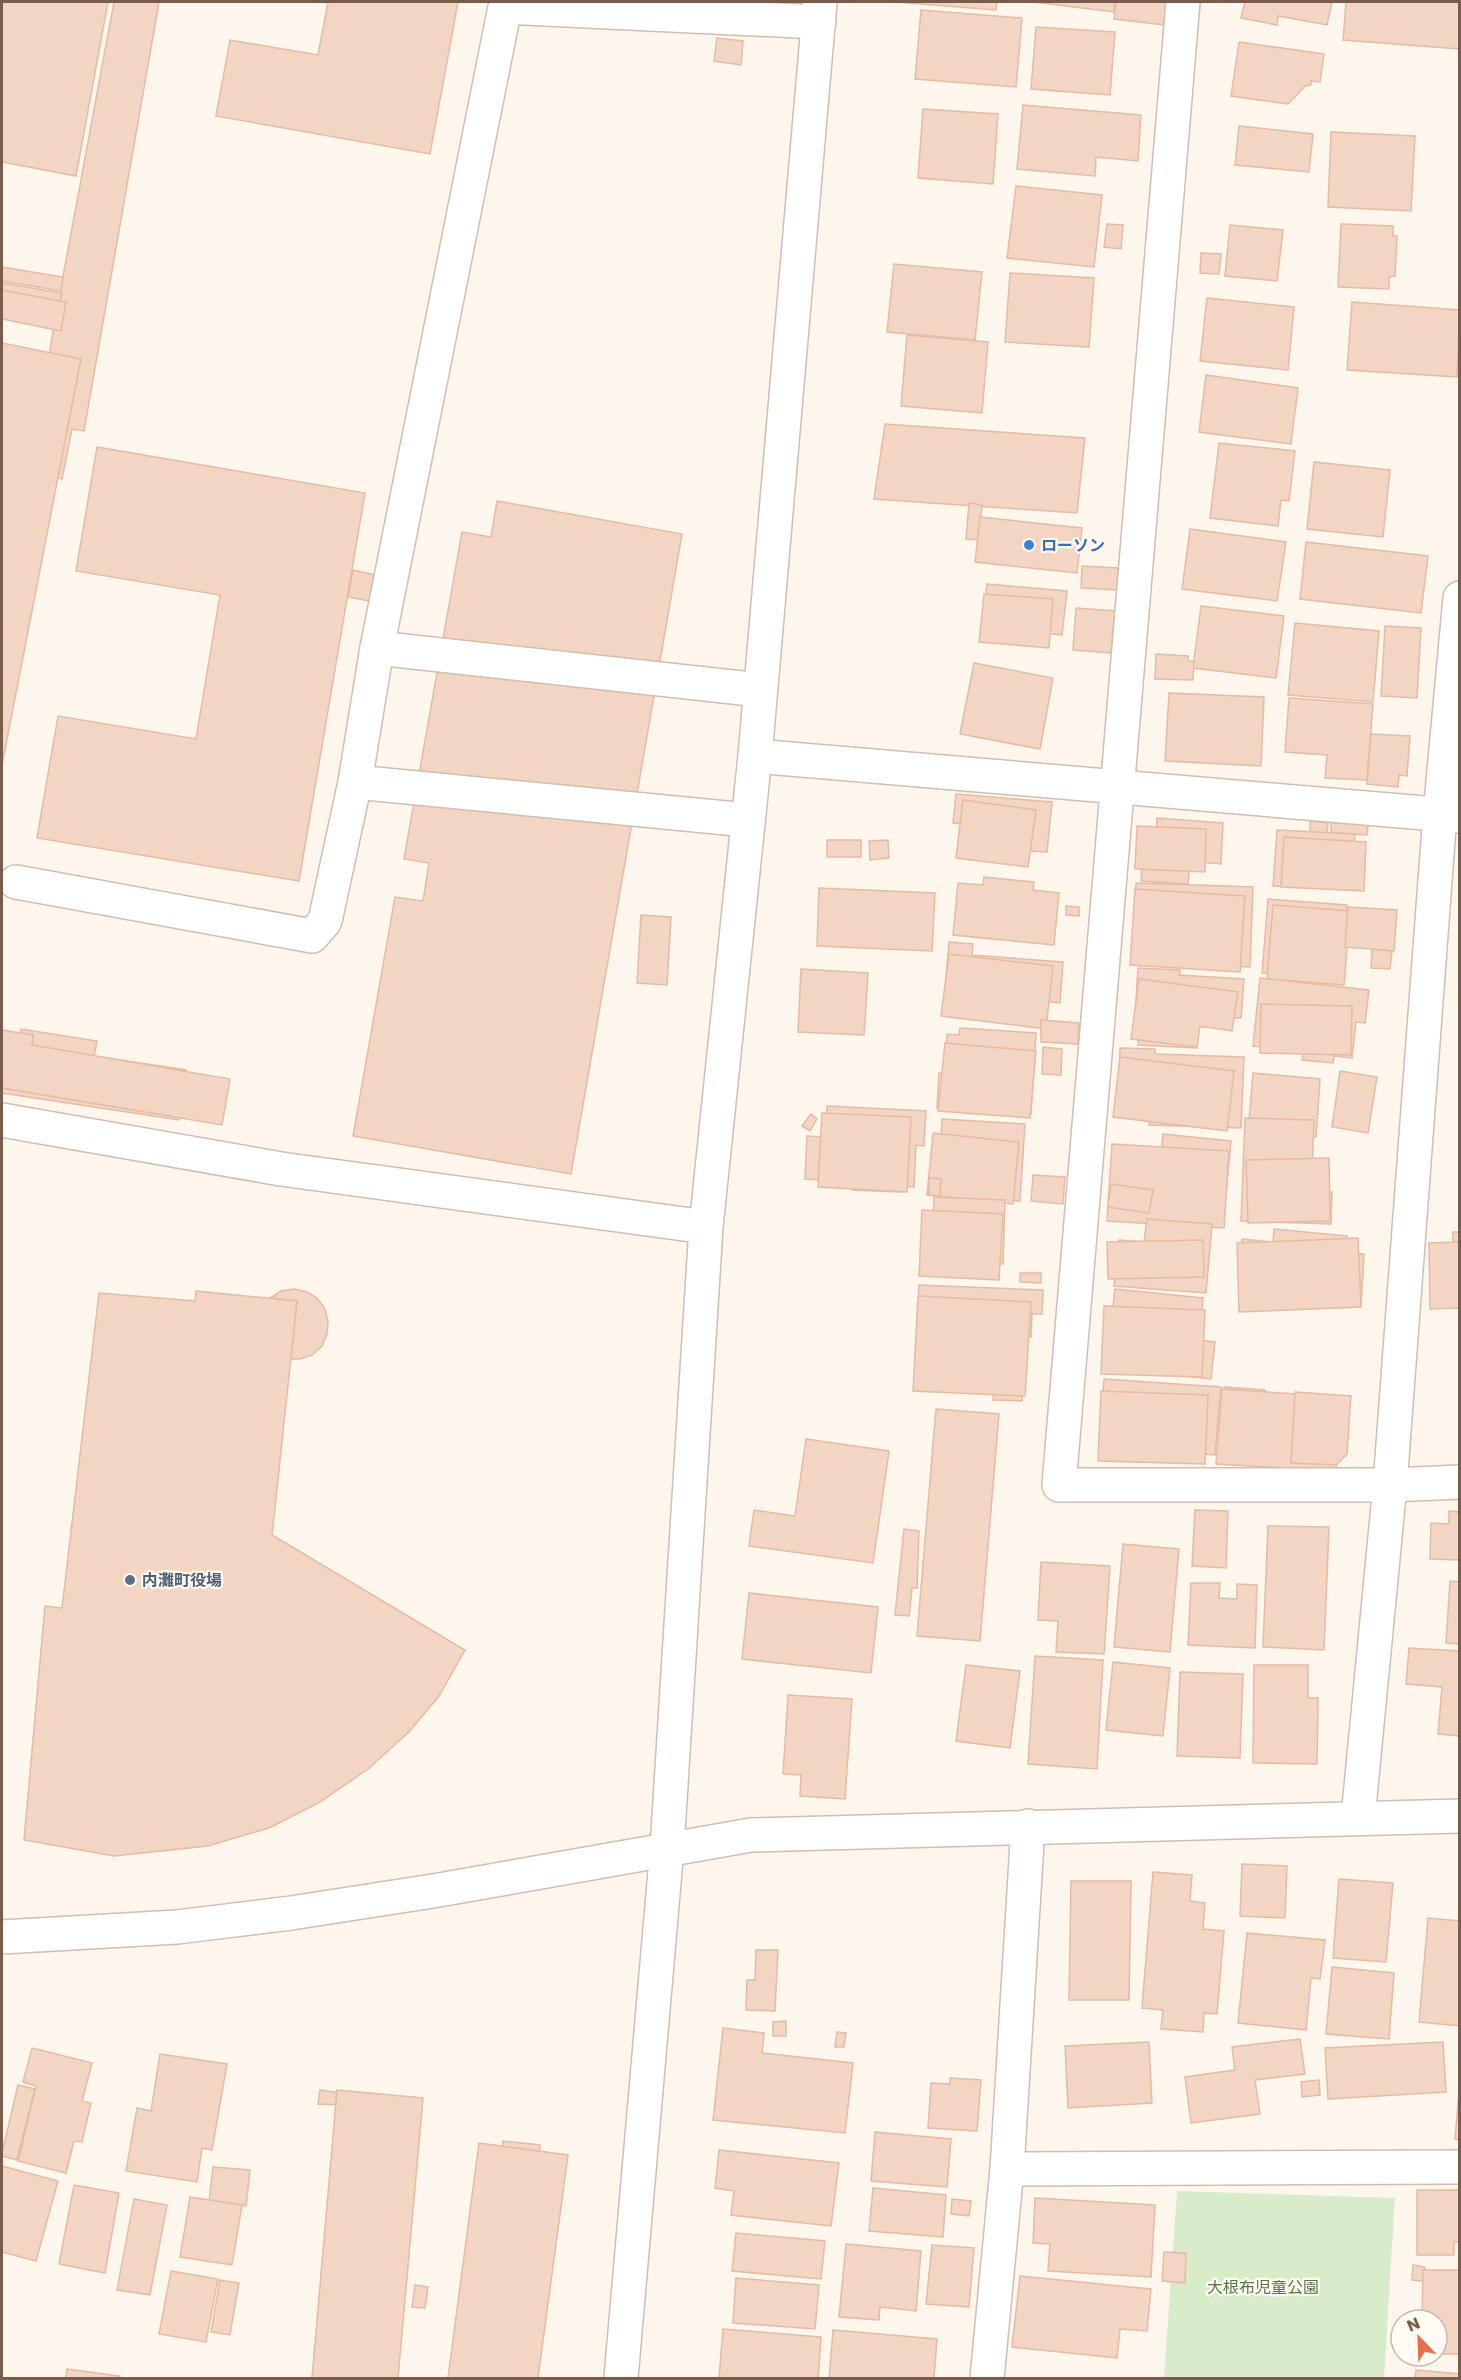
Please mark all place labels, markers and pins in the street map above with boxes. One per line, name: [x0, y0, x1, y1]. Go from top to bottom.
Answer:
place label: ローソン: [1041, 534, 1105, 557]
marker: ローソン: [1022, 538, 1036, 552]
place label: 内灘町役場: [142, 1569, 222, 1592]
marker: 内灘町役場: [123, 1573, 137, 1587]

